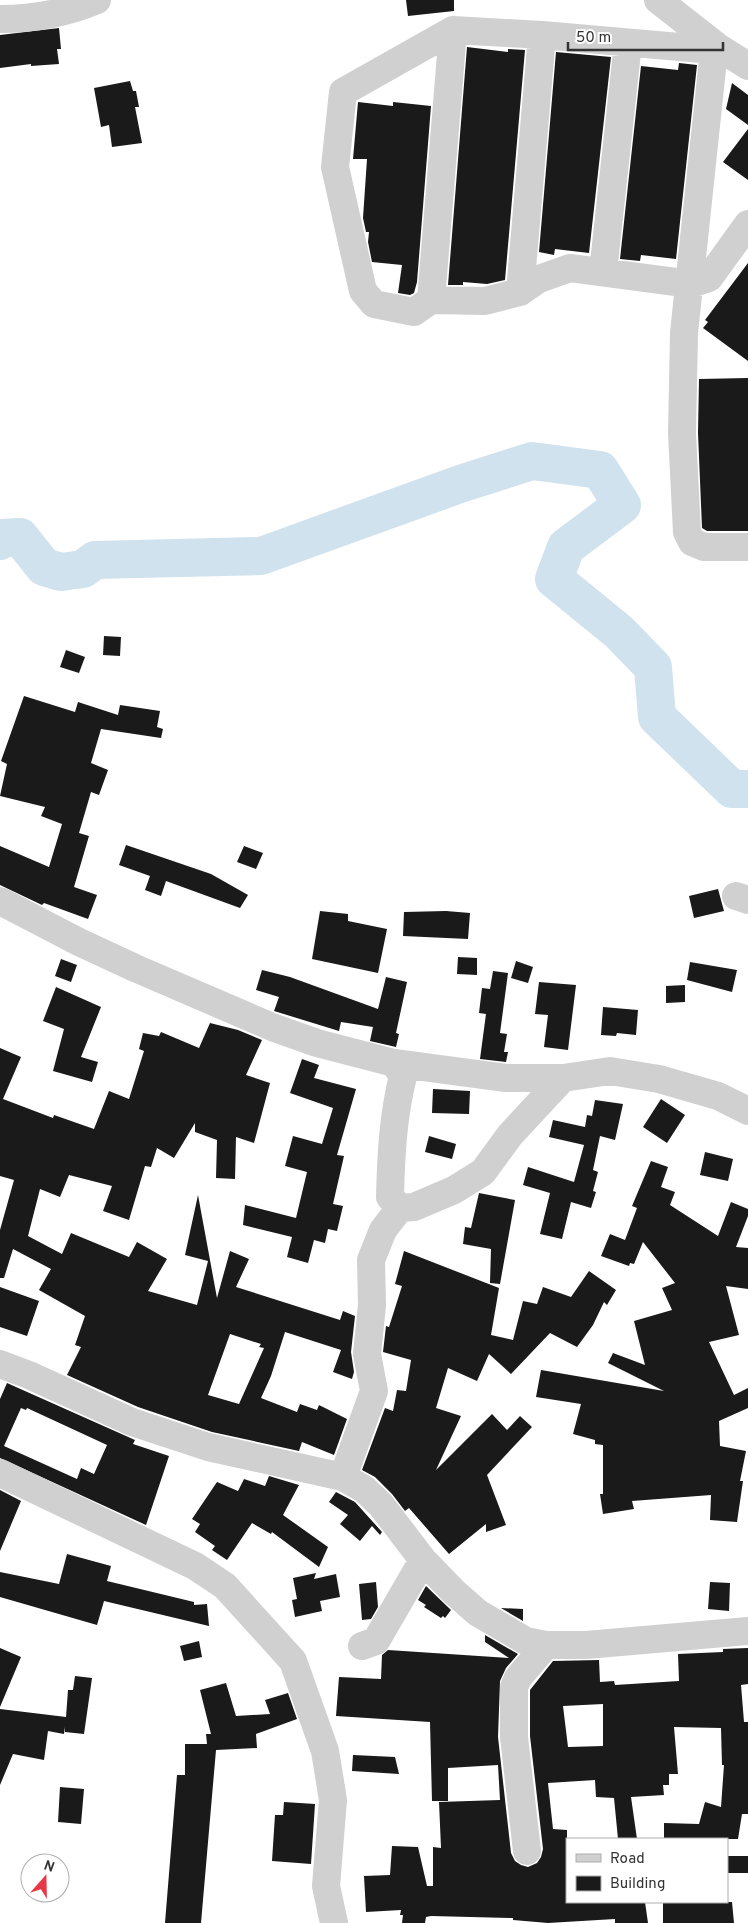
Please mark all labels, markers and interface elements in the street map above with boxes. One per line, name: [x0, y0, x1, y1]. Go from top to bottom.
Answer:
scale bar: [568, 20, 723, 52]
text: 50 m: [576, 29, 611, 48]
legend: [566, 1838, 728, 1903]
text: Road: [610, 1850, 645, 1869]
north arrow: [20, 1853, 70, 1903]
text: N: [41, 1857, 57, 1877]
text: Building: [610, 1875, 665, 1894]

